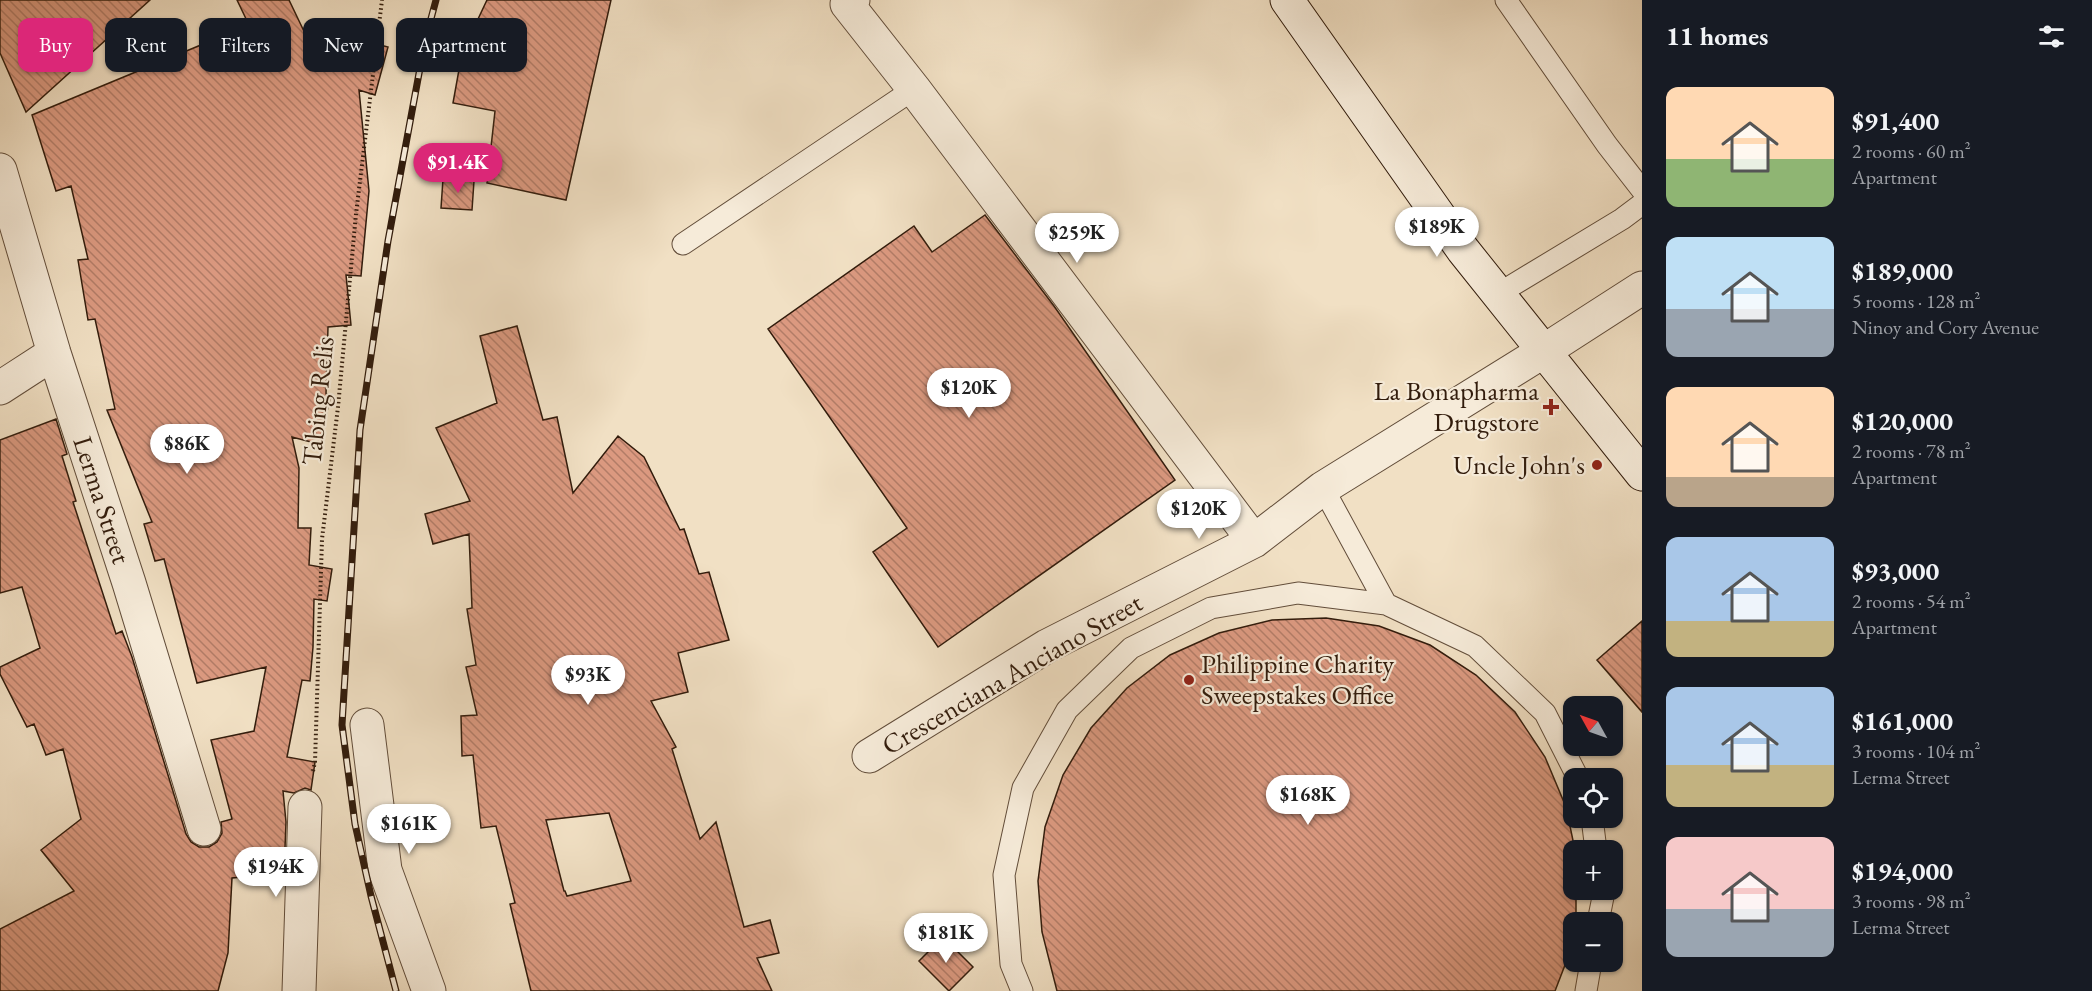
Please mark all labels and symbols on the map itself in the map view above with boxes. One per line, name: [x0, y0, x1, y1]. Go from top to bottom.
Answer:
pin: $91.4K: [409, 143, 507, 194]
pin: $189K: [1395, 207, 1479, 258]
pin: $259K: [1035, 213, 1119, 264]
street label: Tabing Relis: [293, 335, 342, 467]
pin: $120K: [927, 368, 1011, 419]
place label: La Bonapharma Drugstore: [1374, 373, 1539, 439]
marker: La Bonapharma Drugstore: [1544, 400, 1558, 414]
pin: $86K: [151, 424, 223, 475]
street label: Lerma Street: [65, 432, 140, 568]
place label: Uncle John's: [1453, 447, 1585, 482]
marker: Uncle John's: [1590, 458, 1604, 472]
pin: $120K: [1157, 489, 1241, 540]
street label: Crescenciana Anciano Street: [875, 584, 1149, 763]
place label: Philippine Charity Sweepstakes Office: [1201, 646, 1394, 712]
pin: $93K: [552, 655, 624, 706]
marker: Philippine Charity Sweepstakes Office: [1182, 673, 1196, 687]
north arrow: [1563, 696, 1623, 756]
pin: $168K: [1266, 775, 1350, 826]
pin: $161K: [367, 804, 451, 855]
pin: $194K: [234, 847, 318, 898]
pin: $181K: [904, 913, 988, 964]

